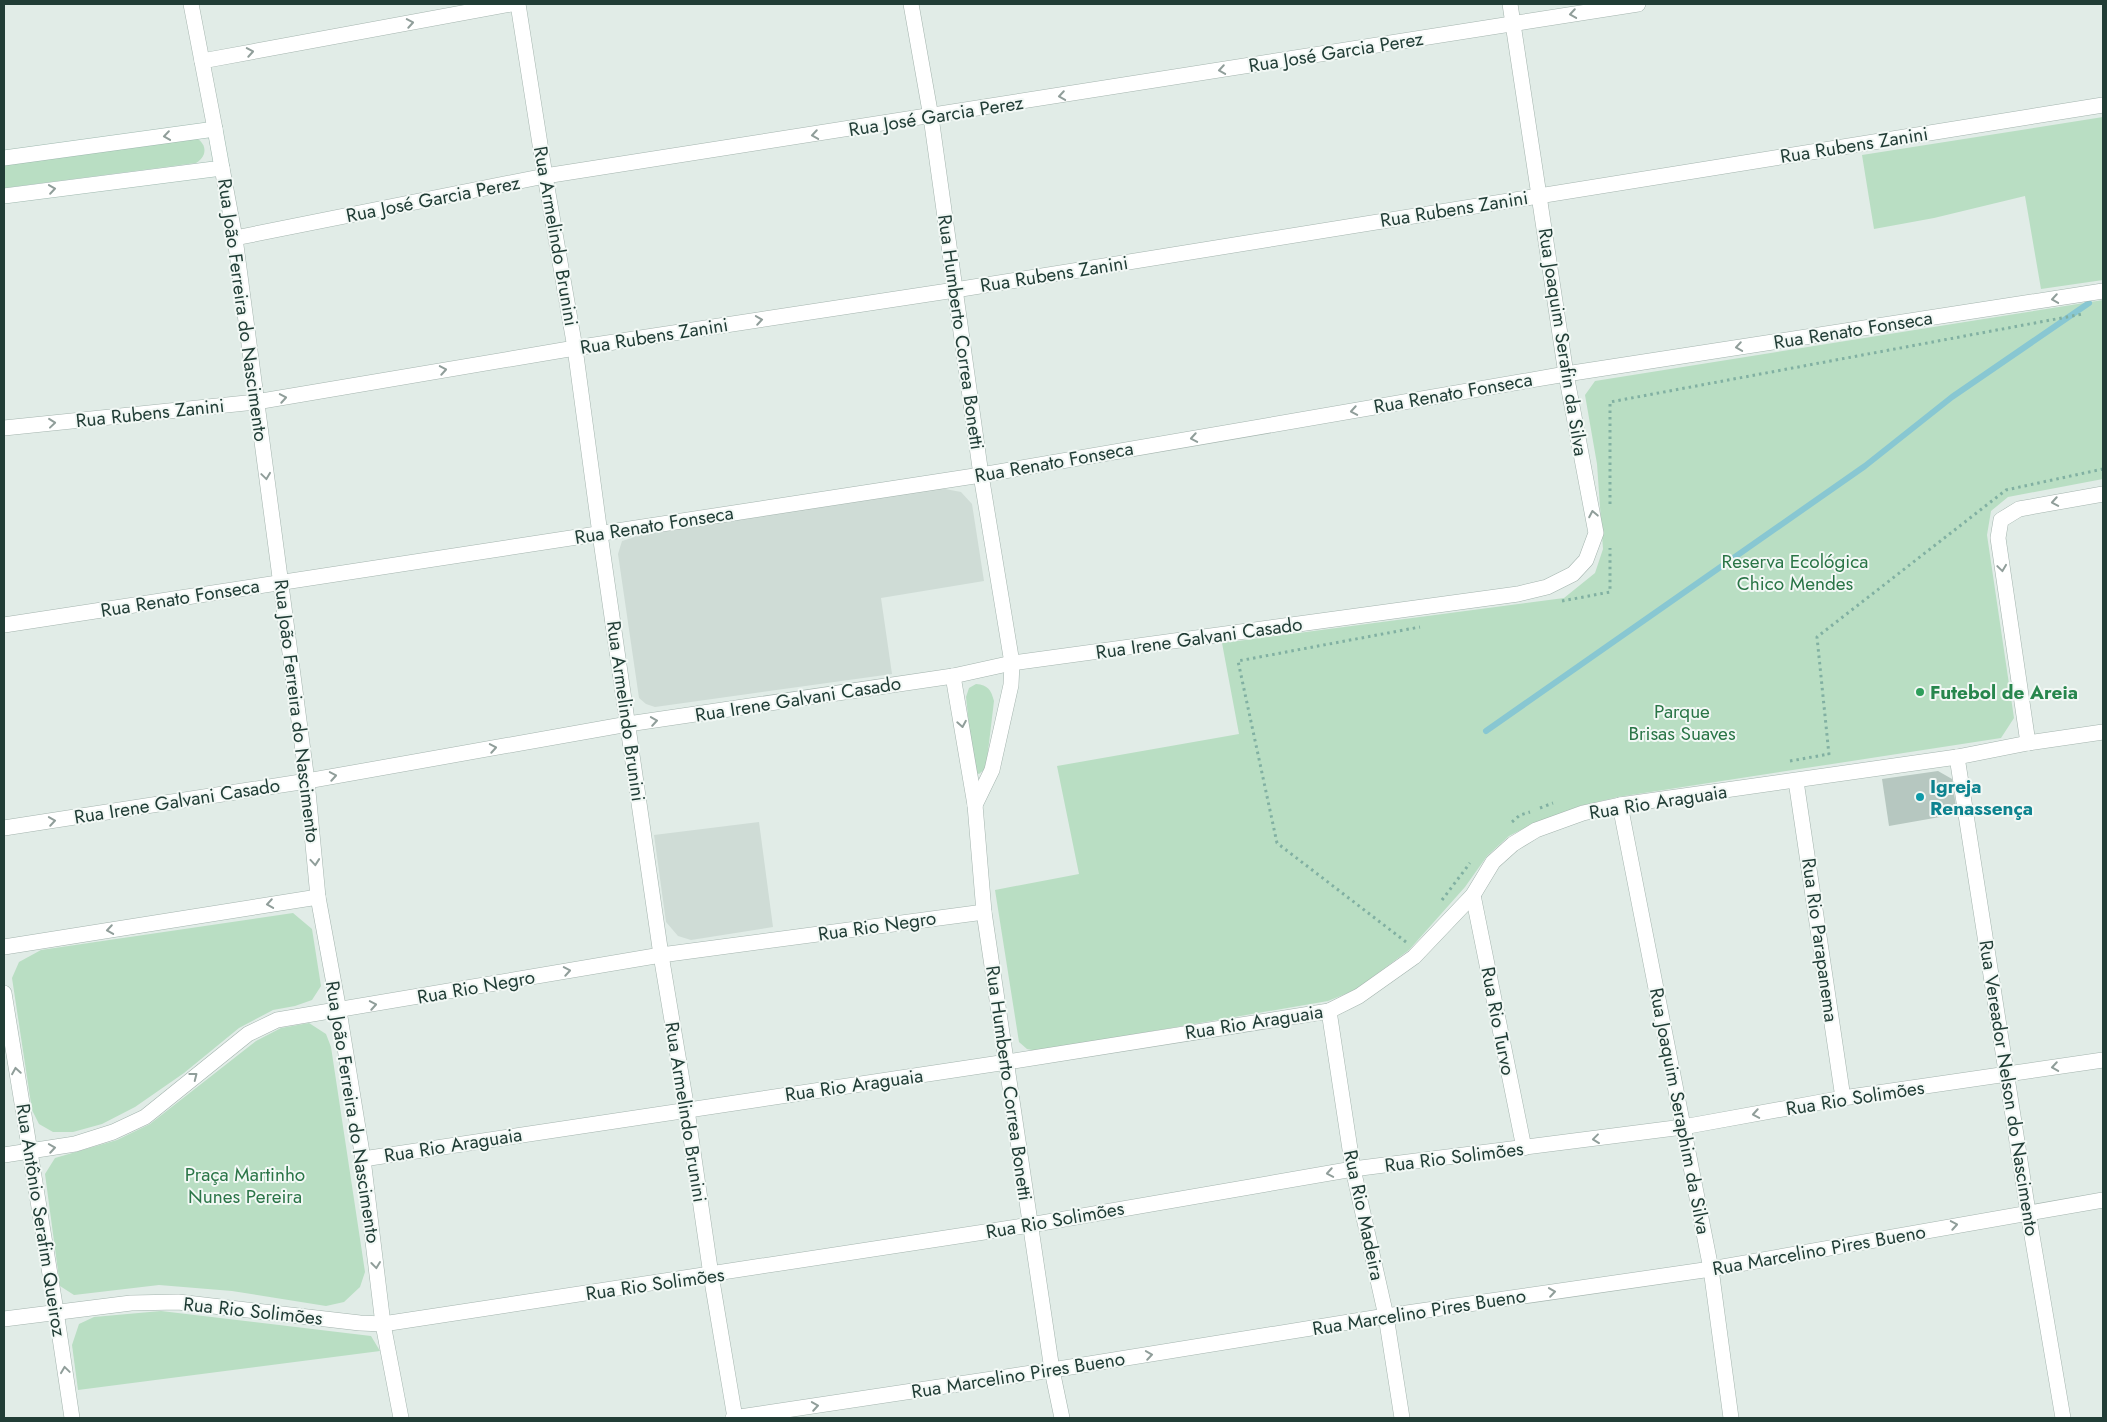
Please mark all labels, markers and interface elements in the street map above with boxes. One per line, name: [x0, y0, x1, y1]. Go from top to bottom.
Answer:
one-way arrow: [1569, 9, 1577, 19]
one-way arrow: [405, 18, 414, 28]
street label: Rua José Garcia Perez: [1247, 25, 1426, 79]
one-way arrow: [245, 48, 254, 58]
one-way arrow: [1218, 65, 1227, 75]
street label: Rua José Garcia Perez: [847, 89, 1026, 143]
one-way arrow: [1058, 90, 1066, 100]
street label: Rua Rubens Zanini: [1778, 120, 1930, 170]
one-way arrow: [811, 129, 819, 139]
one-way arrow: [163, 130, 171, 141]
street label: Rua Armelindo Brunini: [527, 144, 585, 328]
street label: Rua José Garcia Perez: [344, 169, 522, 229]
street label: Rua João Ferreira do Nascimento: [211, 177, 275, 443]
street label: Rua Rubens Zanini: [1378, 184, 1530, 234]
one-way arrow: [48, 185, 56, 195]
street label: Rua Humberto Correa Bonetti: [931, 213, 991, 451]
street label: Rua Joaquim Serafin da Silva: [1532, 226, 1594, 458]
street label: Rua Rubens Zanini: [978, 249, 1130, 299]
one-way arrow: [2051, 293, 2059, 303]
street label: Rua Renato Fonseca: [1772, 304, 1934, 356]
street label: Rua Rubens Zanini: [578, 311, 730, 361]
one-way arrow: [756, 315, 764, 326]
one-way arrow: [1734, 342, 1743, 352]
one-way arrow: [439, 366, 448, 376]
street label: Rua Renato Fonseca: [1372, 366, 1534, 420]
street label: Rua Rubens Zanini: [74, 392, 226, 434]
one-way arrow: [279, 393, 288, 403]
one-way arrow: [1350, 405, 1358, 415]
one-way arrow: [49, 418, 57, 429]
one-way arrow: [1189, 433, 1198, 443]
street label: Rua Renato Fonseca: [973, 435, 1135, 489]
one-way arrow: [260, 472, 271, 480]
one-way arrow: [2051, 497, 2060, 507]
street label: Rua Renato Fonseca: [573, 499, 735, 551]
one-way arrow: [1588, 509, 1598, 518]
park label: Reserva Ecológica Chico Mendes: [1722, 548, 1868, 597]
one-way arrow: [1997, 564, 2007, 573]
street label: Rua Renato Fonseca: [99, 572, 261, 624]
street label: Rua João Ferreira do Nascimento: [267, 578, 327, 844]
street label: Rua Irene Galvani Casado: [1094, 610, 1304, 666]
street label: Rua Armelindo Brunini: [600, 619, 652, 803]
street label: Rua Irene Galvani Casado: [693, 669, 903, 729]
place label: Futebol de Areia: [1930, 679, 2078, 706]
marker: Futebol de Areia: [1914, 686, 1926, 698]
park label: Parque Brisas Suaves: [1628, 698, 1736, 747]
one-way arrow: [649, 716, 658, 726]
one-way arrow: [956, 719, 966, 728]
one-way arrow: [489, 744, 498, 754]
street label: Rua Irene Galvani Casado: [72, 771, 282, 831]
one-way arrow: [329, 772, 338, 782]
place label: Igreja Renassença: [1930, 773, 2033, 822]
street label: Rua Rio Araguaia: [1587, 778, 1729, 826]
marker: Igreja Renassença: [1914, 791, 1926, 803]
one-way arrow: [48, 816, 56, 827]
street label: Rua Rio Parapanema: [1795, 856, 1845, 1024]
one-way arrow: [309, 859, 320, 867]
one-way arrow: [266, 899, 275, 909]
street label: Rua Rio Negro: [816, 904, 938, 948]
one-way arrow: [105, 925, 114, 935]
street label: Rua Vereador Nelson do Nascimento: [1972, 938, 2046, 1238]
street label: Rua Rio Negro: [415, 963, 537, 1011]
street label: Rua Humberto Correa Bonetti: [979, 964, 1039, 1202]
street label: Rua Rio Turvo: [1474, 964, 1522, 1078]
one-way arrow: [563, 967, 572, 977]
street label: Rua João Ferreira do Nascimento: [319, 979, 387, 1245]
street label: Rua Joaquim Seraphim da Silva: [1643, 985, 1717, 1237]
street label: Rua Rio Araguaia: [1183, 998, 1325, 1046]
one-way arrow: [368, 1000, 377, 1010]
street label: Rua Armelindo Brunini: [658, 1020, 714, 1204]
street label: Rua Rio Araguaia: [783, 1062, 925, 1108]
one-way arrow: [2051, 1062, 2059, 1072]
one-way arrow: [12, 1067, 22, 1076]
one-way arrow: [188, 1074, 197, 1082]
street label: Rua Rio Solimões: [1784, 1074, 1927, 1122]
street label: Rua Antônio Serafim Queiroz: [9, 1102, 73, 1339]
one-way arrow: [1752, 1108, 1761, 1119]
street label: Rua Rio Araguaia: [382, 1121, 524, 1169]
one-way arrow: [1591, 1133, 1600, 1143]
street label: Rua Rio Solimões: [1383, 1135, 1525, 1179]
one-way arrow: [48, 1143, 56, 1153]
street label: Rua Rio Madeira: [1337, 1147, 1391, 1283]
park label: Praça Martinho Nunes Pereira: [185, 1161, 305, 1210]
one-way arrow: [1326, 1168, 1335, 1178]
street label: Rua Rio Solimões: [984, 1195, 1127, 1245]
street label: Rua Marcelino Pires Bueno: [1710, 1218, 1928, 1282]
one-way arrow: [1949, 1221, 1958, 1231]
one-way arrow: [370, 1261, 381, 1269]
street label: Rua Rio Solimões: [584, 1261, 726, 1307]
street label: Rua Marcelino Pires Bueno: [1310, 1282, 1528, 1342]
one-way arrow: [1547, 1288, 1556, 1298]
street label: Rua Rio Solimões: [182, 1290, 324, 1332]
street label: Rua Marcelino Pires Bueno: [909, 1345, 1127, 1405]
one-way arrow: [1145, 1350, 1153, 1360]
one-way arrow: [60, 1366, 71, 1374]
one-way arrow: [811, 1401, 820, 1411]

